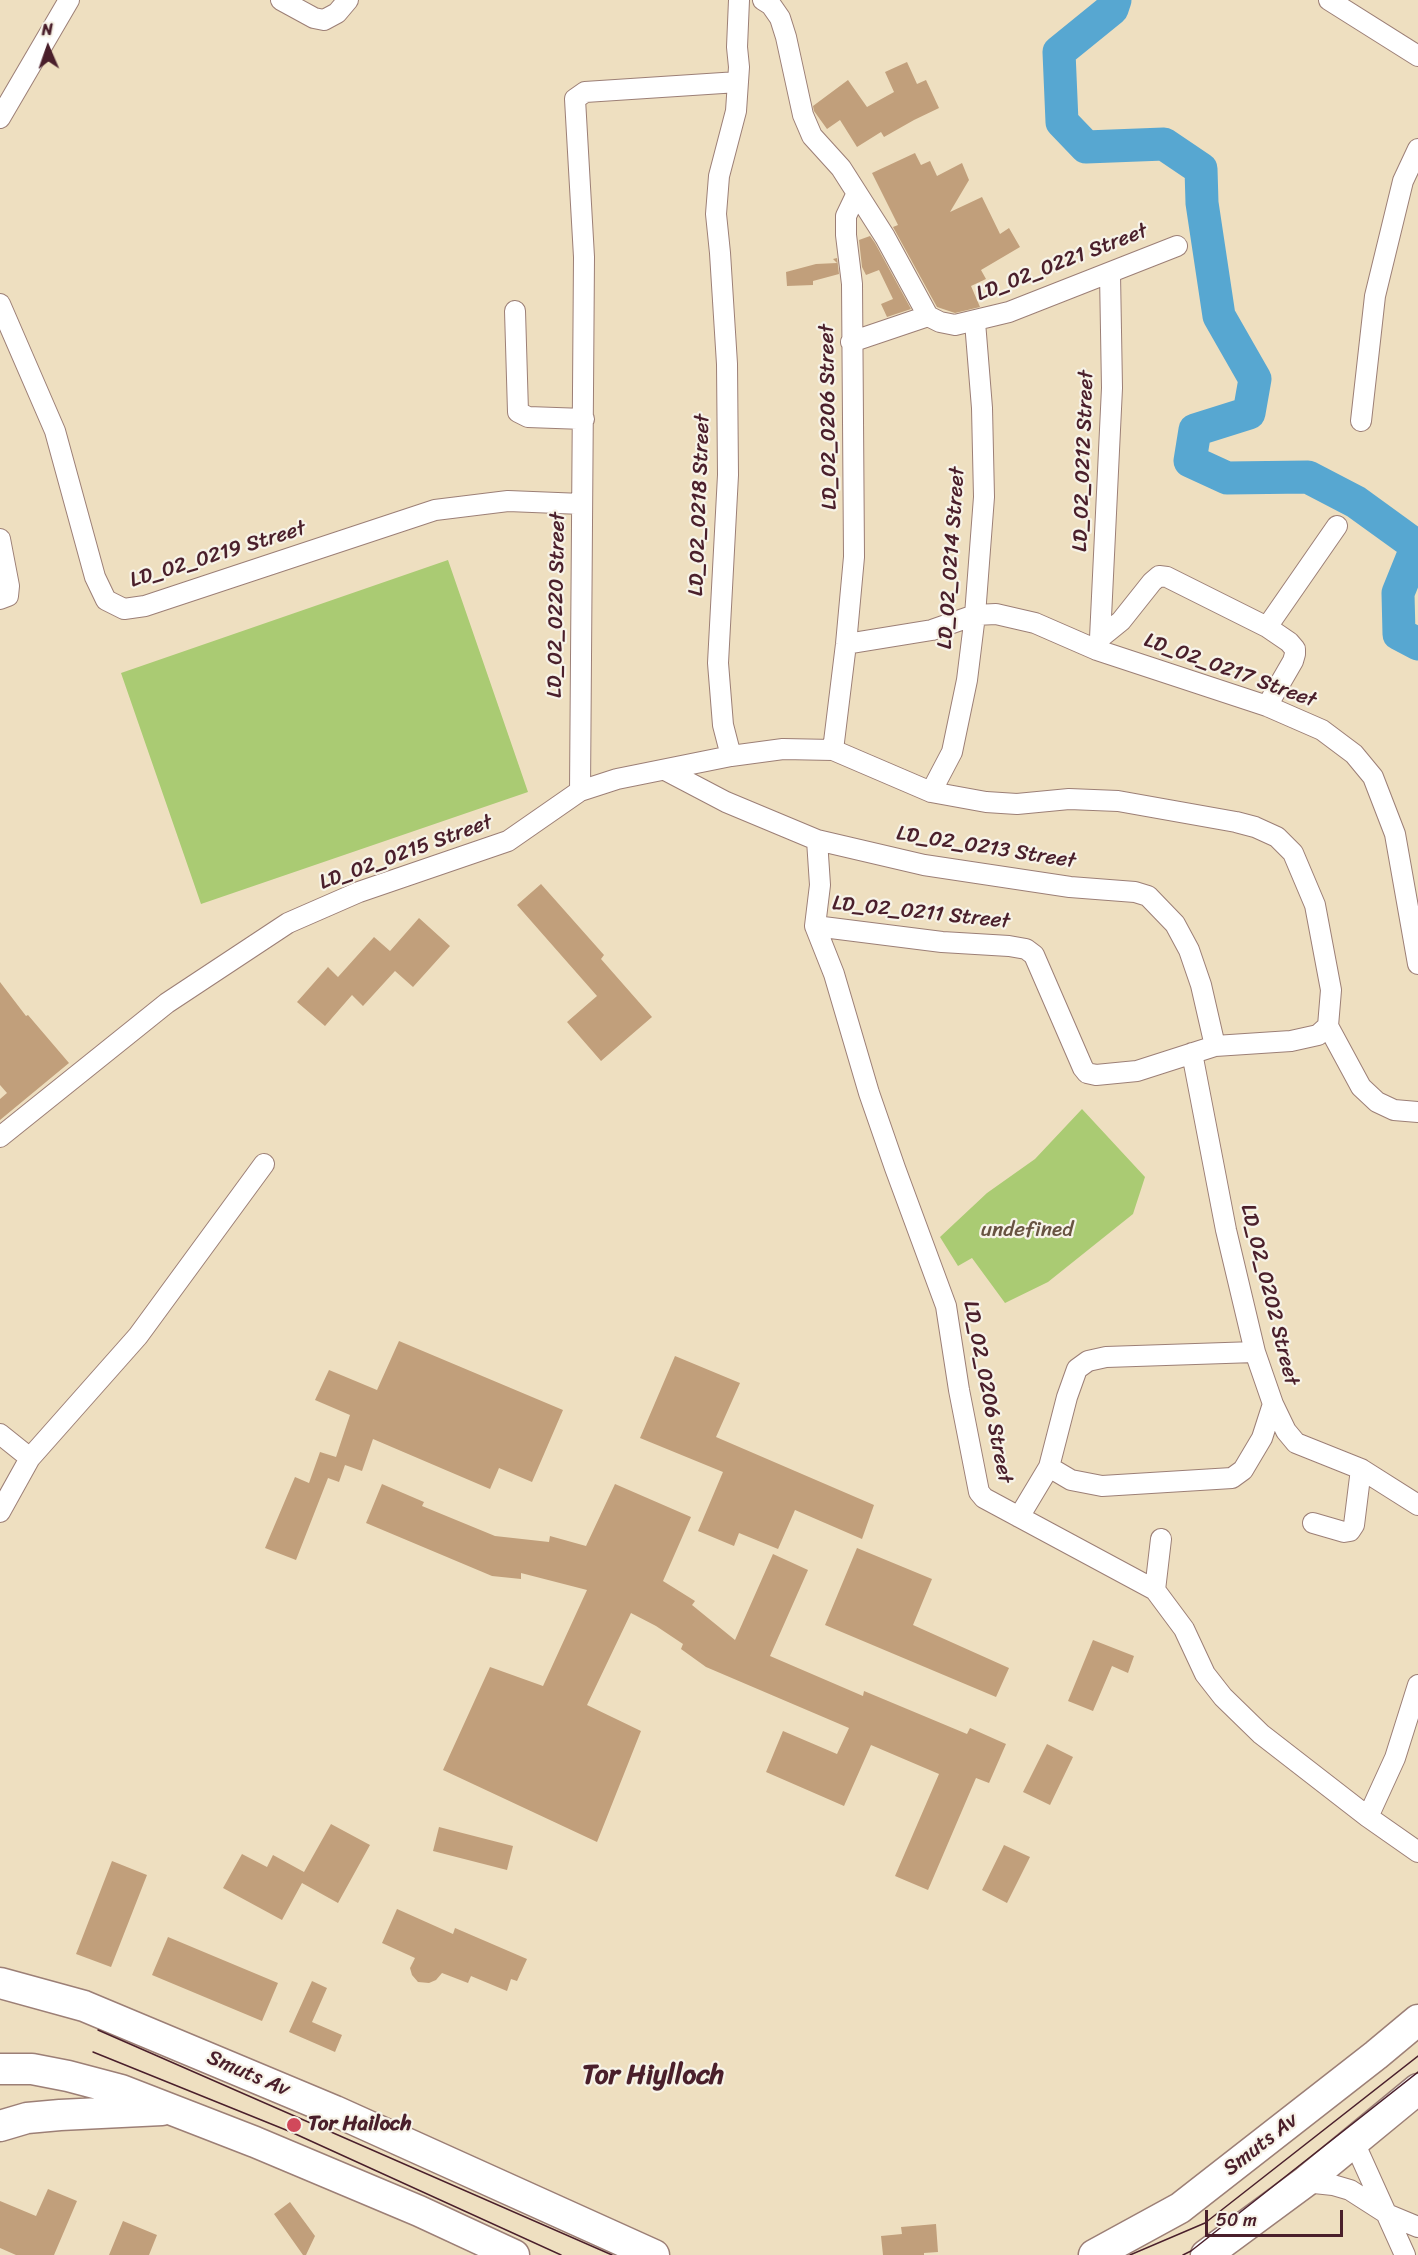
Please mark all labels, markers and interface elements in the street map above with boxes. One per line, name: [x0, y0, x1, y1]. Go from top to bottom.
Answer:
text: N: [41, 15, 53, 44]
north arrow: [18, 18, 78, 78]
street label: LD_02_0221 Street: [973, 219, 1151, 307]
street label: LD_02_0206 Street: [815, 324, 843, 510]
street label: LD_02_0212 Street: [1068, 370, 1100, 552]
street label: LD_02_0218 Street: [684, 414, 716, 596]
street label: LD_02_0214 Street: [933, 466, 971, 650]
street label: LD_02_0220 Street: [543, 512, 571, 698]
street label: LD_02_0219 Street: [127, 516, 309, 594]
street label: LD_02_0217 Street: [1140, 628, 1320, 714]
street label: LD_02_0215 Street: [316, 810, 496, 896]
street label: LD_02_0213 Street: [895, 821, 1077, 875]
street label: LD_02_0211 Street: [831, 891, 1011, 935]
street label: LD_02_0202 Street: [1234, 1202, 1304, 1388]
park label: undefined: [981, 1218, 1073, 1244]
street label: LD_02_0206 Street: [957, 1298, 1017, 1486]
street label: Smuts Av: [203, 2045, 293, 2103]
district label: Tor Hiylloch: [582, 2060, 724, 2092]
street label: Smuts Av: [1219, 2108, 1303, 2182]
place label: Tor Hailoch: [308, 2112, 412, 2138]
marker: Tor Hailoch: [285, 2116, 303, 2134]
scale bar: [1208, 2198, 1346, 2236]
text: 50 m: [1216, 2204, 1257, 2236]

